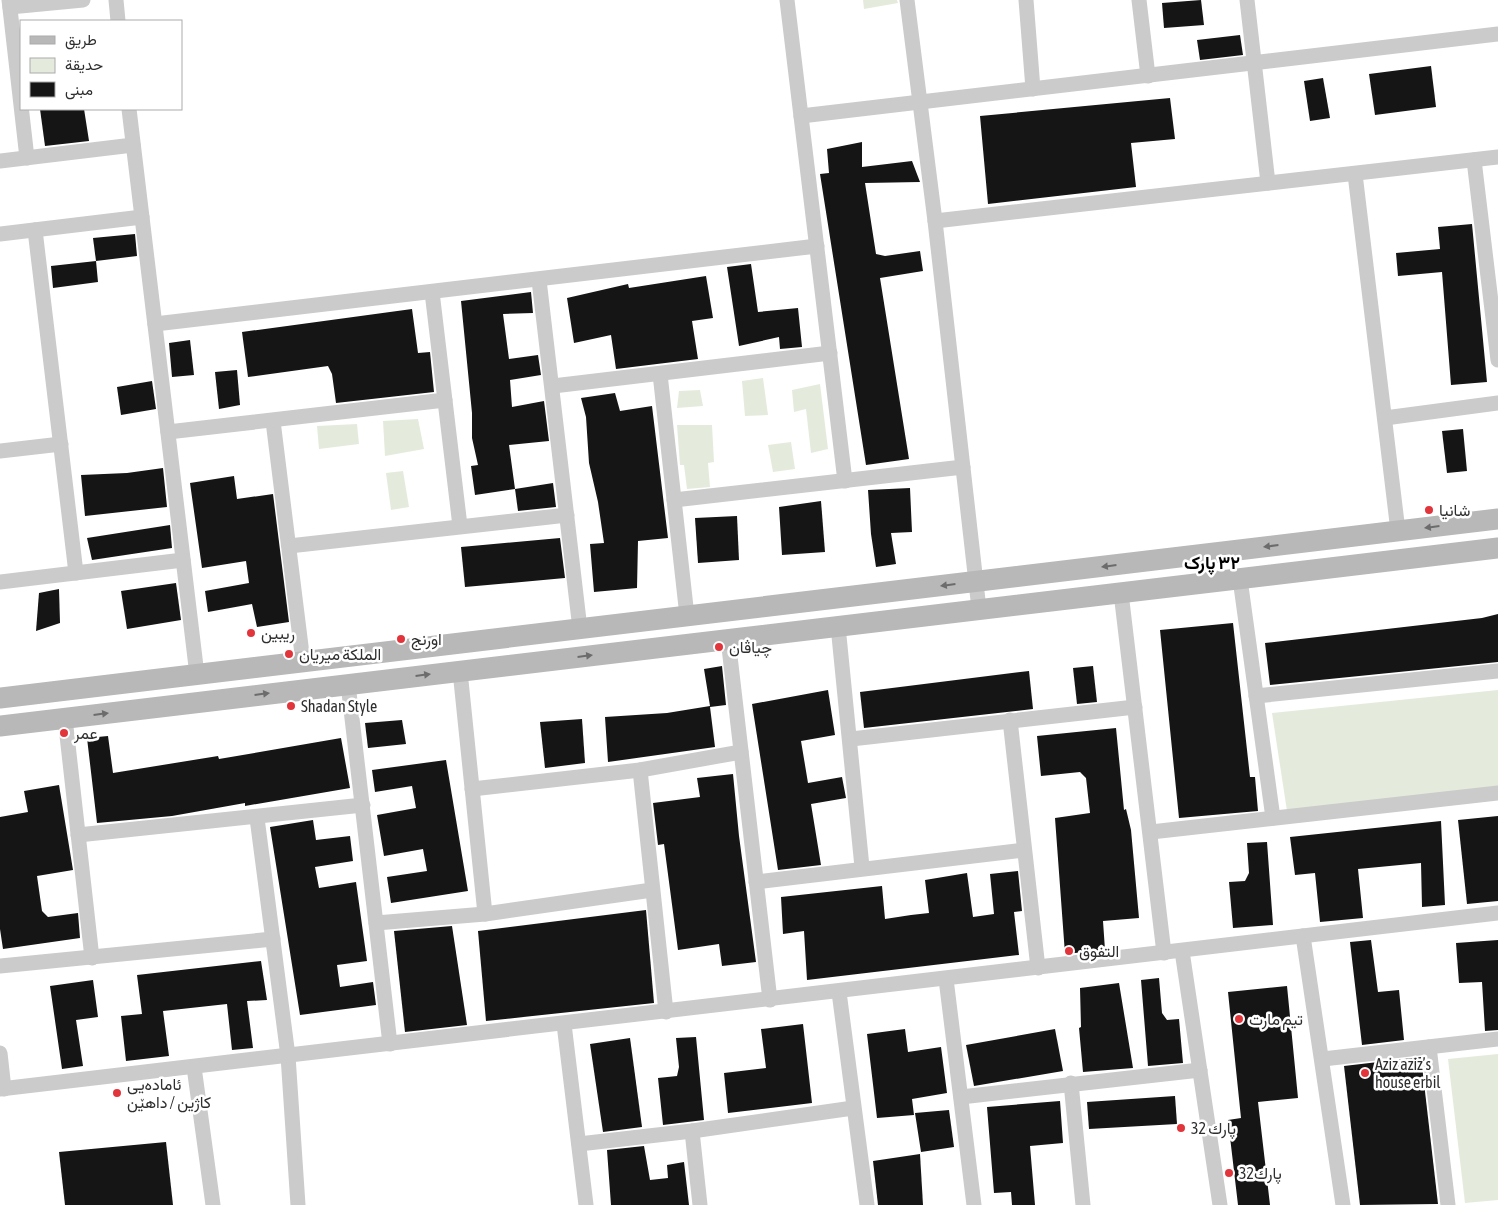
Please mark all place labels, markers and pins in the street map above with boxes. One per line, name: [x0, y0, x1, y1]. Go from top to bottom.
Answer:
place label: شانيا: [1439, 501, 1470, 520]
marker: شانيا: [1423, 504, 1435, 516]
place label: ريبين: [261, 624, 295, 644]
marker: ريبين: [245, 627, 257, 639]
place label: اورنج: [411, 630, 442, 651]
marker: اورنج: [395, 633, 407, 645]
place label: چياڤان: [729, 638, 772, 659]
marker: چياڤان: [713, 641, 725, 653]
place label: الملكة ميريان: [299, 645, 381, 665]
marker: الملكة ميريان: [283, 648, 295, 660]
place label: Shadan Style: [301, 697, 377, 716]
marker: Shadan Style: [285, 700, 297, 712]
place label: عمر: [73, 724, 98, 744]
marker: عمر: [58, 727, 70, 739]
place label: التفوق: [1079, 942, 1119, 962]
marker: التفوق: [1063, 945, 1075, 957]
place label: تيم مارت: [1249, 1010, 1303, 1030]
marker: تيم مارت: [1233, 1013, 1245, 1025]
place label: Aziz aziz’s house erbil: [1375, 1055, 1441, 1091]
marker: Aziz aziz’s house erbil: [1359, 1067, 1371, 1079]
place label: ئامادەيی کاژين / داهێن: [127, 1075, 211, 1113]
marker: ئامادەيی کاژين / داهێن: [111, 1087, 123, 1099]
place label: 32 پارك: [1191, 1119, 1236, 1140]
marker: 32 پارك: [1175, 1122, 1187, 1134]
place label: 32پارك: [1239, 1164, 1282, 1185]
marker: 32پارك: [1223, 1167, 1235, 1179]

